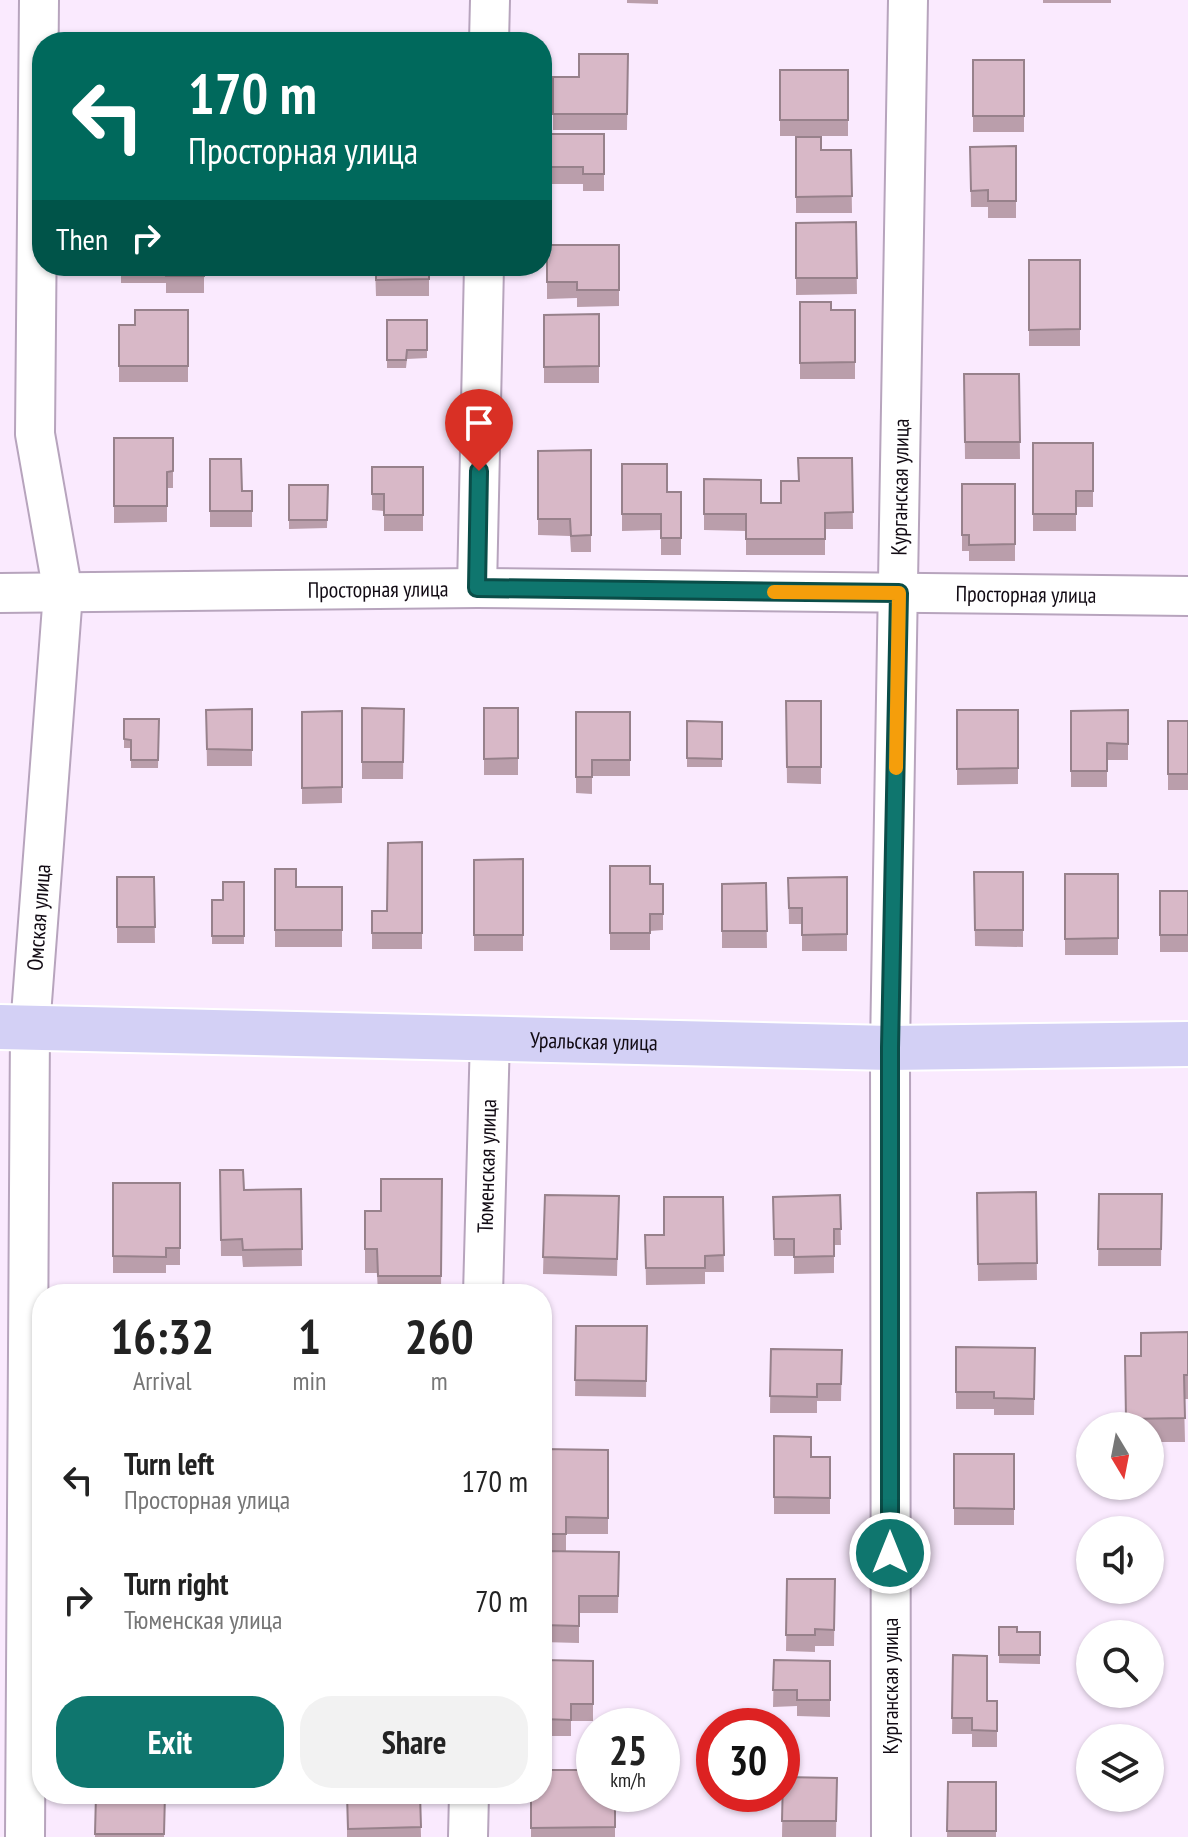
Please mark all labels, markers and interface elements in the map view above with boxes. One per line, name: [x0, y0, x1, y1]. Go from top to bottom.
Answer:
text: 170 m: [188, 57, 317, 129]
icon: left: [56, 64, 160, 168]
text: Просторная улица: [188, 127, 418, 174]
icon: right: [124, 216, 168, 260]
text: Then: [56, 219, 108, 258]
pin: [445, 389, 513, 471]
icon: arrive: [457, 401, 501, 445]
street label: Курганская улица: [884, 418, 915, 556]
street label: Просторная улица: [307, 574, 449, 604]
street label: Просторная улица: [955, 579, 1096, 609]
street label: Омская улица: [20, 863, 56, 972]
street label: Уральская улица: [530, 1026, 658, 1057]
street label: Тюменская улица: [471, 1099, 502, 1234]
text: 16:32: [110, 1305, 214, 1367]
text: 1: [298, 1305, 321, 1367]
text: 260: [405, 1305, 474, 1367]
text: Arrival: [133, 1364, 192, 1397]
text: min: [292, 1364, 326, 1397]
text: m: [431, 1364, 448, 1397]
north arrow: [1076, 1412, 1164, 1500]
map controls: [1076, 1412, 1164, 1812]
text: Turn left: [124, 1444, 214, 1483]
icon: left: [56, 1458, 100, 1502]
text: 170 m: [462, 1461, 528, 1500]
text: Просторная улица: [124, 1483, 290, 1516]
position arrow: [848, 1511, 932, 1595]
button: sound: [1076, 1516, 1164, 1604]
text: Turn right: [124, 1564, 228, 1603]
icon: right: [56, 1578, 100, 1622]
text: 70 m: [475, 1581, 528, 1620]
text: Тюменская улица: [124, 1603, 282, 1636]
street label: Курганская улица: [876, 1618, 904, 1754]
button: search: [1076, 1620, 1164, 1708]
button: Exit: [56, 1696, 284, 1788]
button: Share: [300, 1696, 528, 1788]
speed limit sign: 30: [696, 1708, 800, 1812]
text: 25: [609, 1724, 647, 1776]
button: layers: [1076, 1724, 1164, 1812]
text: km/h: [610, 1767, 646, 1793]

